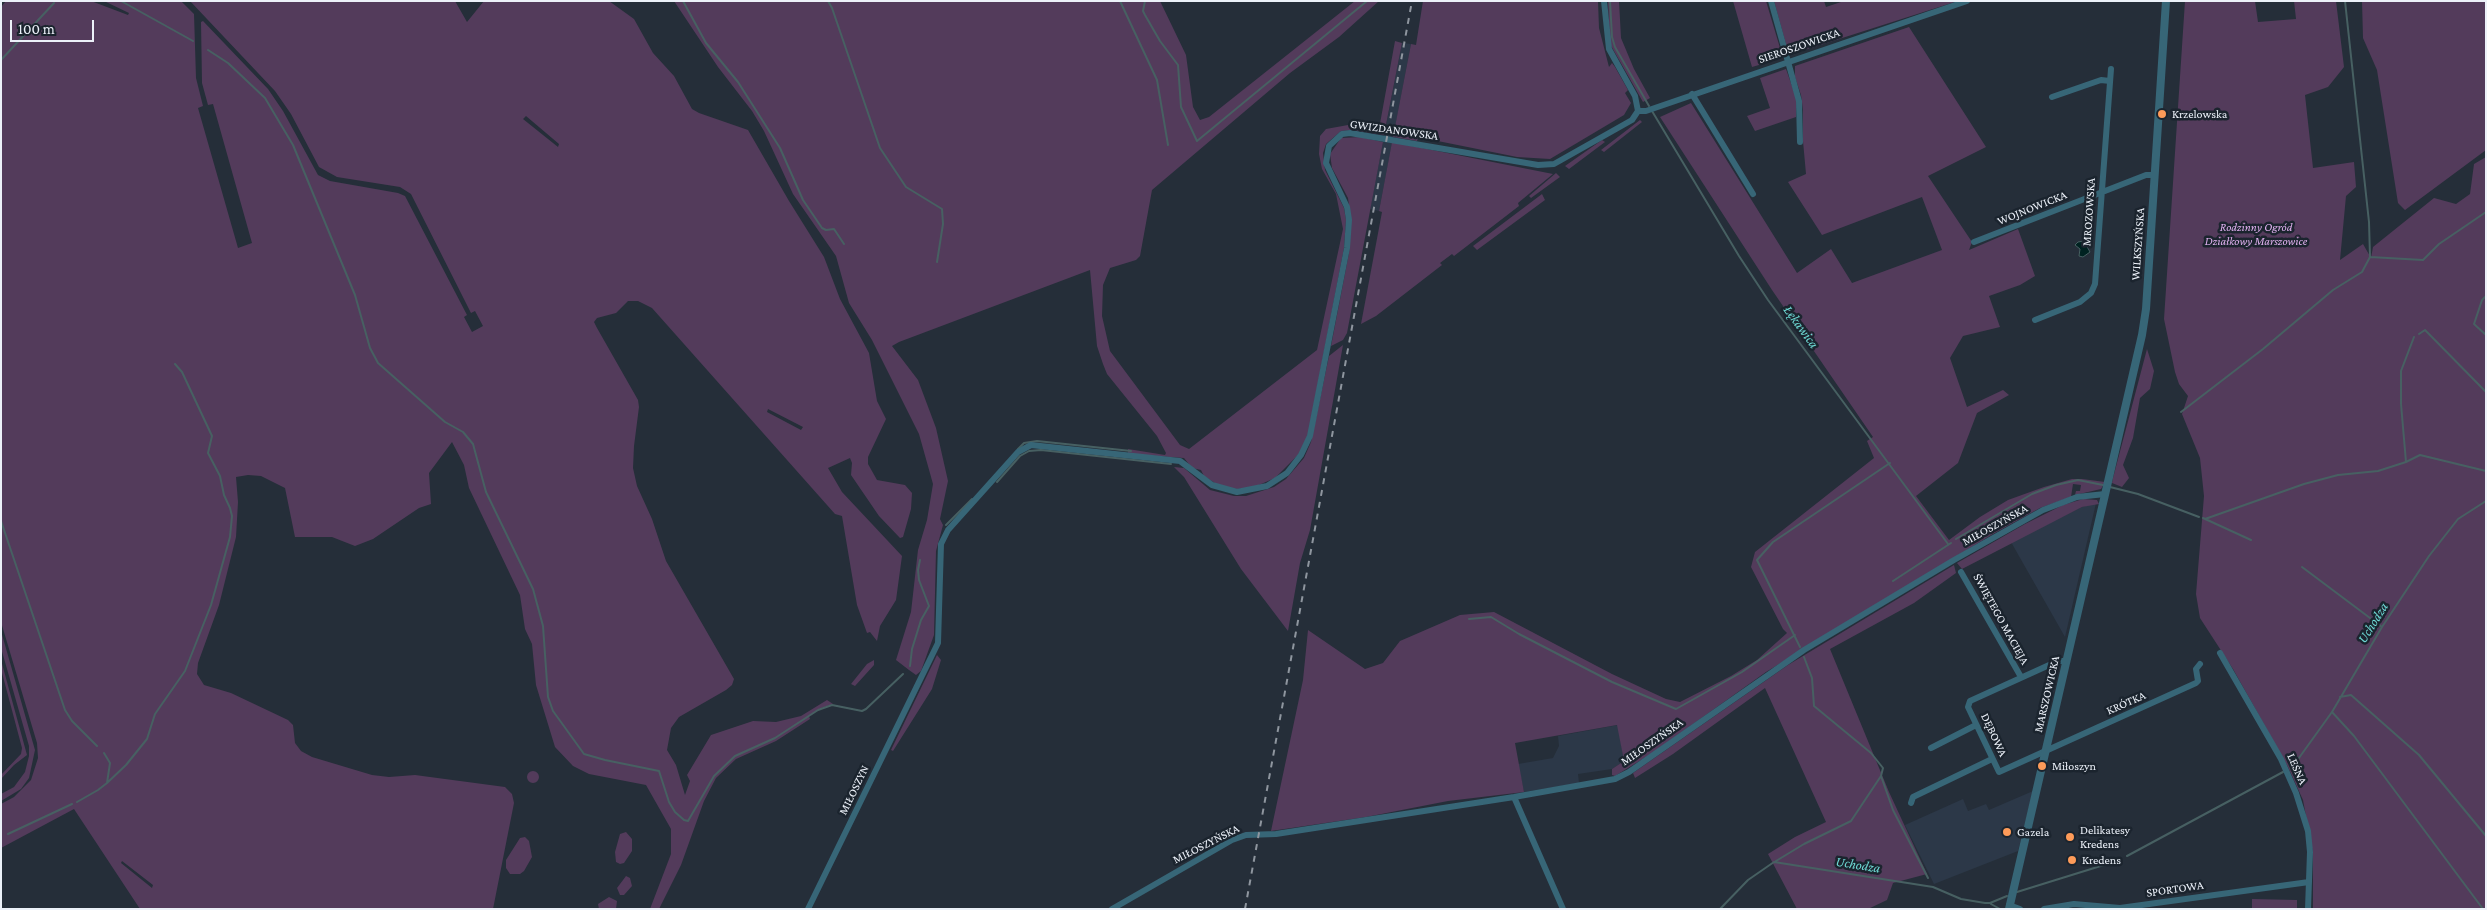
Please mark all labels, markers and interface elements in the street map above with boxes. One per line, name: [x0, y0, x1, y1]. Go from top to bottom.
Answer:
scale bar: [12, 10, 96, 42]
text: 100 m: [18, 21, 55, 37]
street label: SIEROSZOWICKA: [1756, 25, 1842, 67]
place label: Krzelowska: [2172, 107, 2227, 121]
marker: Krzelowska: [2156, 108, 2168, 120]
street label: GWIZDANOWSKA: [1349, 117, 1439, 143]
street label: MROZOWSKA: [2079, 177, 2099, 247]
street label: WOJNOWICKA: [1995, 188, 2069, 228]
street label: WILKSZYŃSKA: [2128, 207, 2148, 281]
park label: Rodzinny Ogród Działkowy Marszowice: [2205, 220, 2307, 248]
water label: Łękawica: [1780, 302, 1822, 352]
street label: MIŁOSZYŃSKA: [1960, 501, 2030, 549]
street label: ŚWIĘTEGO MACIEJA: [1970, 571, 2032, 667]
water label: Uchodza: [2354, 599, 2392, 647]
street label: MARSZOWICKA: [2031, 654, 2063, 734]
street label: KRÓTKA: [2104, 688, 2148, 718]
street label: DĘBOWA: [1978, 711, 2010, 759]
street label: MIŁOSZYŃSKA: [1618, 715, 1686, 769]
street label: LEŚNA: [2284, 751, 2310, 787]
place label: Miłoszyn: [2052, 759, 2096, 773]
marker: Miłoszyn: [2036, 760, 2048, 772]
street label: MIŁOSZYN: [836, 763, 872, 817]
street label: MIŁOSZYŃSKA: [1170, 821, 1242, 867]
place label: Delikatesy Kredens: [2080, 823, 2130, 851]
place label: Gazela: [2017, 825, 2049, 839]
marker: Gazela: [2001, 826, 2013, 838]
marker: Delikatesy Kredens: [2064, 831, 2076, 843]
water label: Uchodza: [1834, 853, 1882, 877]
place label: Kredens: [2082, 853, 2121, 867]
marker: Kredens: [2066, 854, 2078, 866]
street label: SPORTOWA: [2145, 878, 2205, 900]

